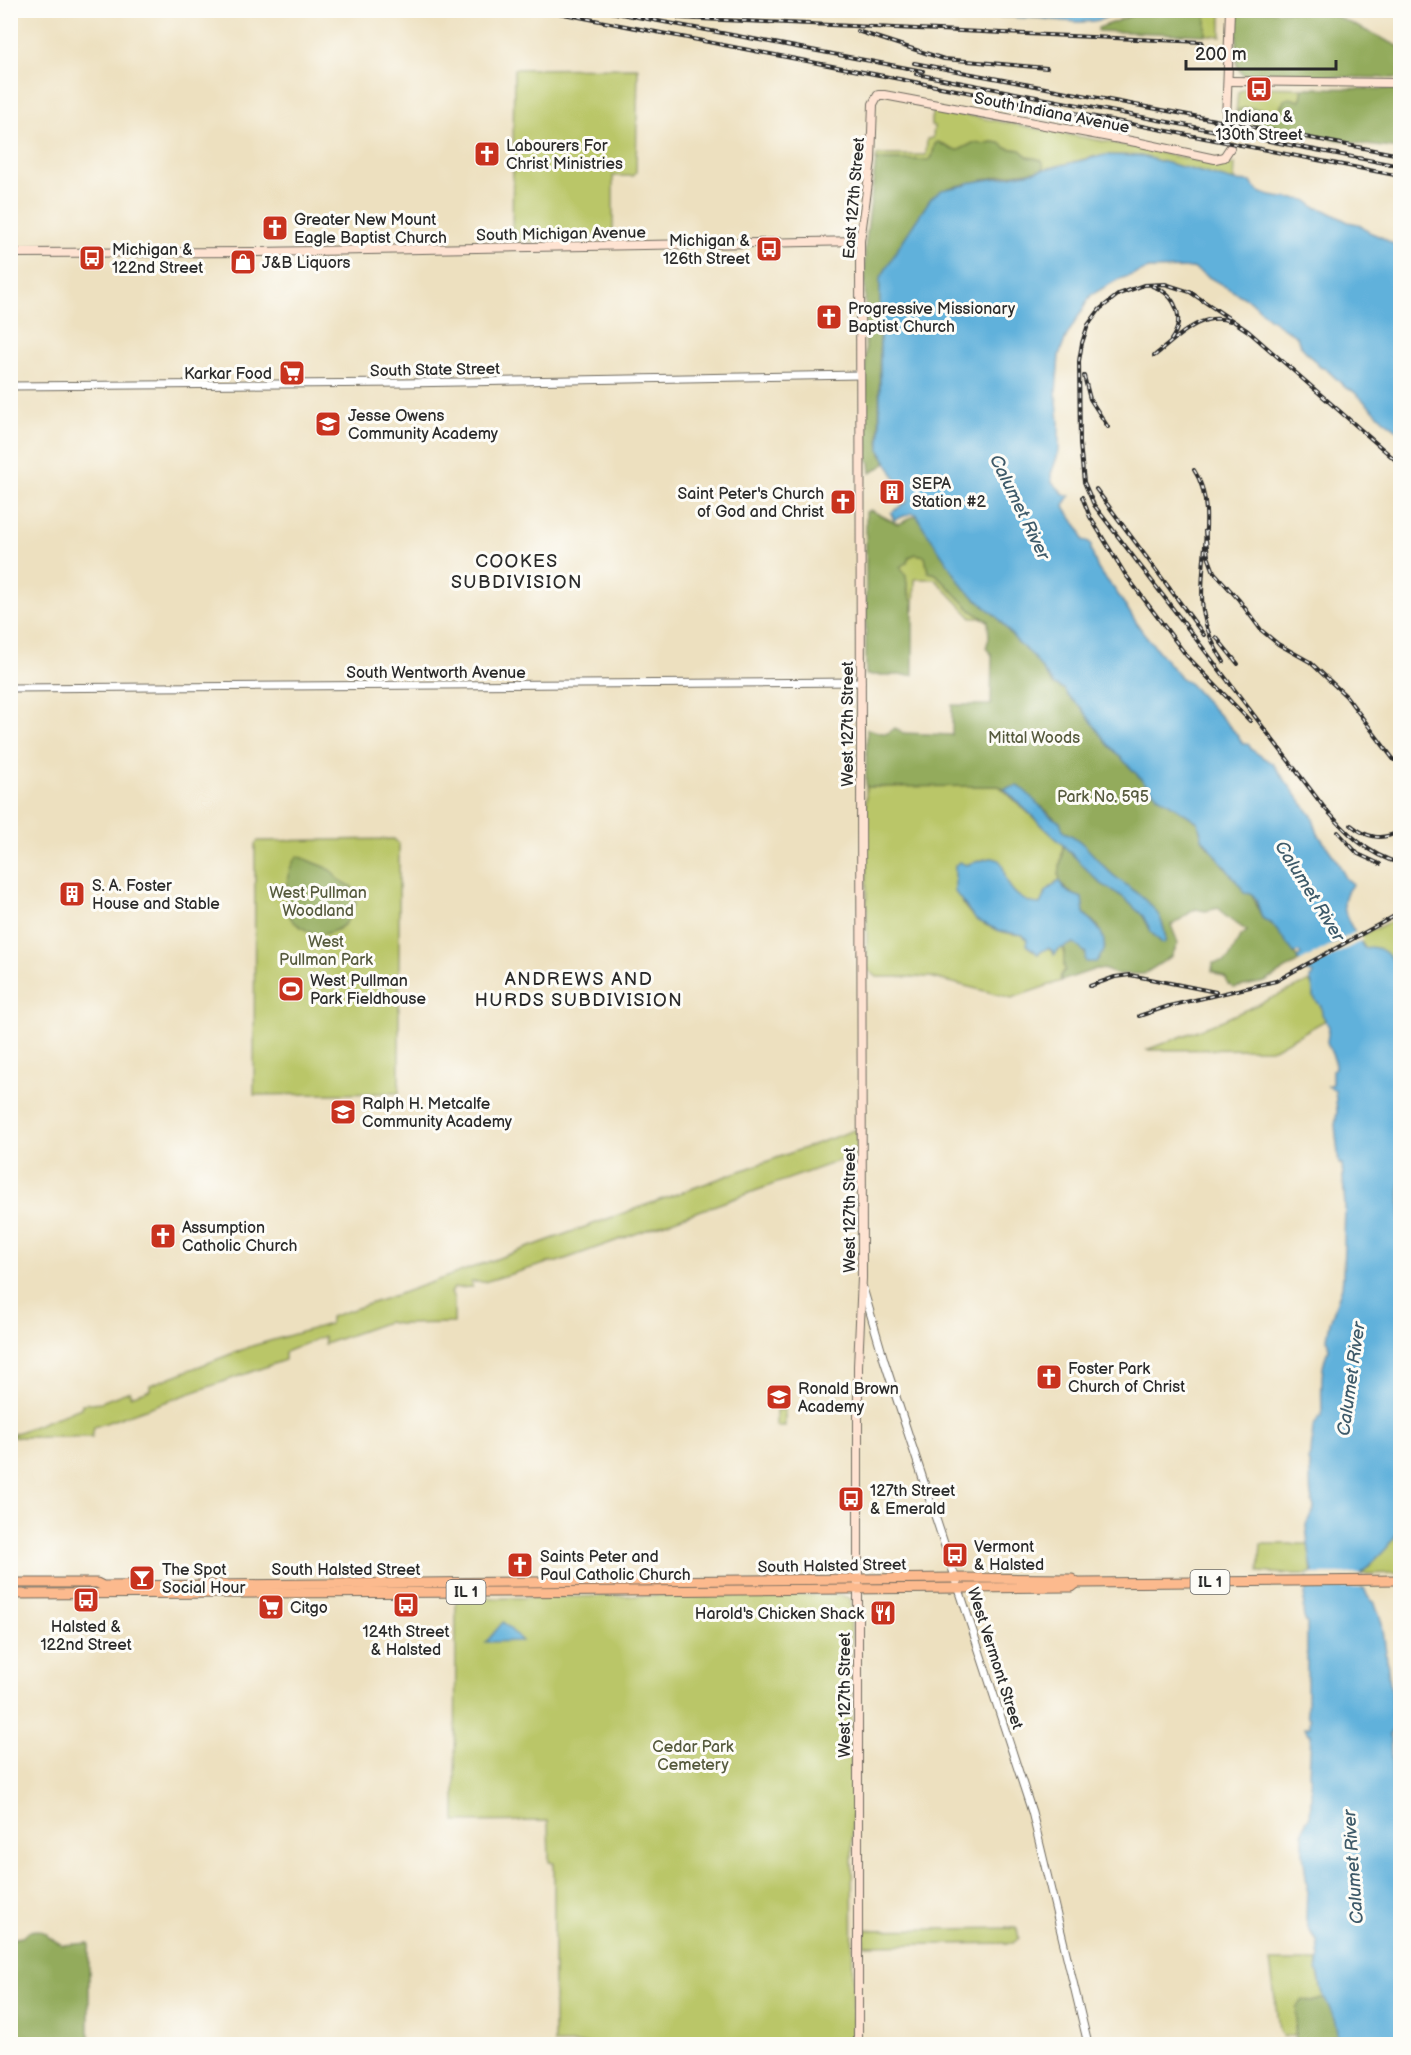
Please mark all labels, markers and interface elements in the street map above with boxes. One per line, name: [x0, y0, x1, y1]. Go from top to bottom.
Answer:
scale bar: [1186, 33, 1336, 71]
text: 200 m: [1195, 44, 1247, 65]
bus stop icon: Indiana & 130th Street: [1244, 74, 1274, 104]
street label: South Indiana Avenue: [973, 89, 1131, 138]
place label: Indiana & 130th Street: [1215, 108, 1303, 145]
street label: East 127th Street: [840, 136, 869, 260]
place label: Labourers For Christ Ministries: [506, 137, 623, 174]
church icon: Labourers For Christ Ministries: [472, 139, 502, 169]
place label: Greater New Mount Eagle Baptist Church: [294, 211, 447, 248]
church icon: Greater New Mount Eagle Baptist Church: [260, 213, 290, 243]
street label: South Michigan Avenue: [476, 224, 646, 245]
place label: Michigan & 126th Street: [663, 232, 750, 269]
bus stop icon: Michigan & 126th Street: [754, 234, 784, 264]
place label: Michigan & 122nd Street: [112, 241, 203, 278]
bus stop icon: Michigan & 122nd Street: [77, 243, 107, 273]
shop icon: J&B Liquors: [228, 247, 258, 277]
place label: J&B Liquors: [262, 254, 351, 273]
place label: Progressive Missionary Baptist Church: [848, 300, 1016, 337]
church icon: Progressive Missionary Baptist Church: [814, 302, 844, 332]
supermarket icon: Karkar Food: [277, 358, 307, 388]
street label: South State Street: [370, 360, 500, 381]
place label: Karkar Food: [184, 365, 272, 384]
place label: Jesse Owens Community Academy: [348, 407, 499, 444]
school or university icon: Jesse Owens Community Academy: [313, 409, 343, 439]
water label: Calumet River: [985, 451, 1055, 565]
place label: SEPA Station #2: [912, 475, 987, 512]
building icon: SEPA Station #2: [877, 477, 907, 507]
place label: Saint Peter's Church of God and Christ: [678, 485, 824, 522]
church icon: Saint Peter's Church of God and Christ: [828, 487, 858, 517]
district label: COOKES SUBDIVISION: [451, 551, 583, 593]
street label: West 127th Street: [839, 661, 858, 787]
street label: South Wentworth Avenue: [346, 664, 526, 683]
park label: Mittal Woods: [988, 729, 1080, 748]
park label: Park No. 595: [1057, 788, 1149, 807]
water label: Calumet River: [1270, 837, 1350, 947]
place label: S. A. Foster House and Stable: [92, 877, 220, 914]
building icon: S. A. Foster House and Stable: [57, 879, 87, 909]
park label: West Pullman Woodland: [269, 884, 367, 921]
park label: West Pullman Park: [279, 933, 373, 970]
district label: ANDREWS AND HURDS SUBDIVISION: [475, 969, 683, 1011]
place label: West Pullman Park Fieldhouse: [310, 972, 426, 1009]
sports icon: West Pullman Park Fieldhouse: [276, 974, 306, 1004]
place label: Ralph H. Metcalfe Community Academy: [362, 1095, 513, 1132]
school or university icon: Ralph H. Metcalfe Community Academy: [328, 1097, 358, 1127]
street label: West 127th Street: [841, 1147, 860, 1273]
place label: Assumption Catholic Church: [182, 1219, 297, 1256]
church icon: Assumption Catholic Church: [148, 1221, 178, 1251]
water label: Calumet River: [1333, 1319, 1370, 1437]
place label: Foster Park Church of Christ: [1068, 1360, 1185, 1397]
church icon: Foster Park Church of Christ: [1034, 1362, 1064, 1392]
place label: Ronald Brown Academy: [798, 1380, 899, 1417]
school or university icon: Ronald Brown Academy: [764, 1382, 794, 1412]
place label: 127th Street & Emerald: [870, 1482, 955, 1519]
bus stop icon: 127th Street & Emerald: [836, 1484, 866, 1514]
place label: Vermont & Halsted: [974, 1538, 1044, 1575]
bus stop icon: Vermont & Halsted: [940, 1540, 970, 1570]
place label: Saints Peter and Paul Catholic Church: [540, 1548, 691, 1585]
church icon: Saints Peter and Paul Catholic Church: [505, 1550, 535, 1580]
street label: South Halsted Street: [757, 1556, 907, 1577]
place label: The Spot Social Hour: [162, 1561, 246, 1598]
street label: South Halsted Street: [272, 1561, 421, 1580]
bar icon: The Spot Social Hour: [127, 1563, 157, 1593]
road number: IL 1: [1190, 1570, 1230, 1594]
road number: IL 1: [446, 1580, 486, 1604]
bus stop icon: Halsted & 122nd Street: [71, 1585, 101, 1615]
street label: West Vermont Street: [963, 1585, 1026, 1732]
bus stop icon: 124th Street & Halsted: [391, 1590, 421, 1620]
supermarket icon: Citgo: [256, 1592, 286, 1622]
restaurant icon: Harold's Chicken Shack: [868, 1598, 898, 1628]
place label: Citgo: [290, 1599, 328, 1618]
place label: Harold's Chicken Shack: [695, 1605, 864, 1624]
place label: Halsted & 122nd Street: [40, 1618, 132, 1655]
place label: 124th Street & Halsted: [363, 1623, 450, 1660]
street label: West 127th Street: [836, 1632, 855, 1758]
park label: Cedar Park Cemetery: [652, 1738, 734, 1775]
water label: Calumet River: [1339, 1808, 1368, 1925]

